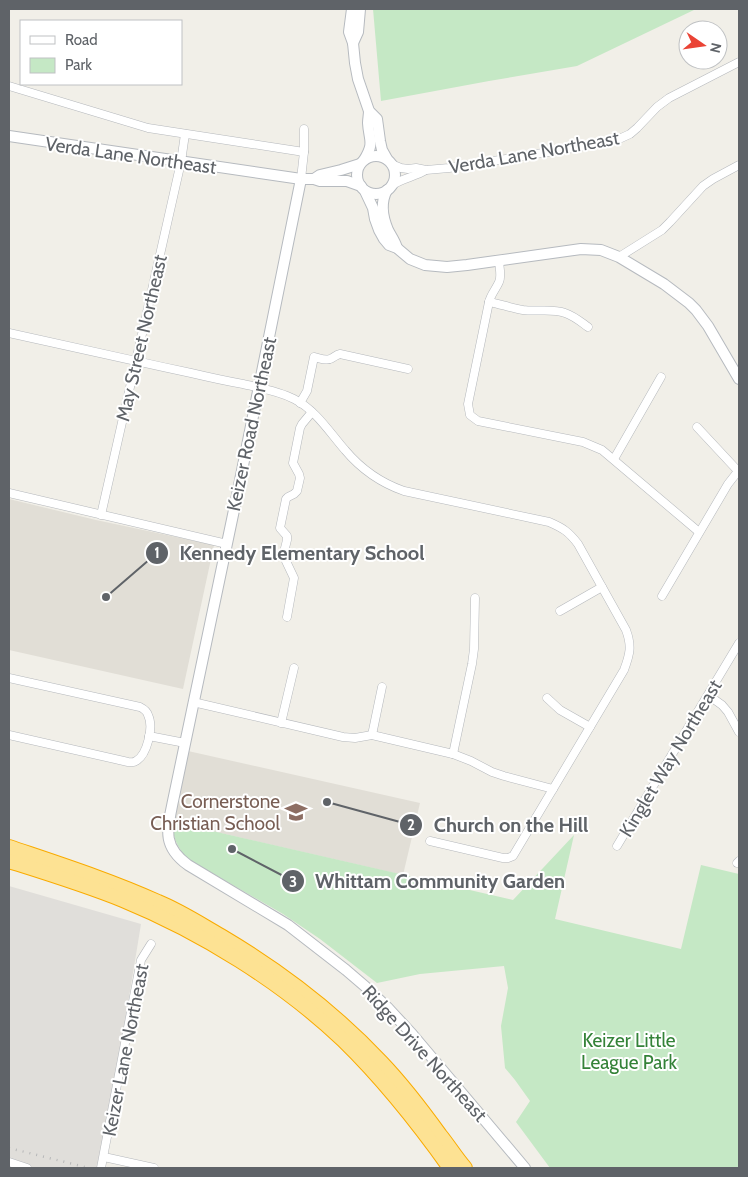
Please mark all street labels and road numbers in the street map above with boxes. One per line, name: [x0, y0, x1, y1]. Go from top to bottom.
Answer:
street label: Verda Lane Northeast: [447, 126, 622, 179]
street label: Verda Lane Northeast: [44, 132, 219, 179]
street label: May Street Northeast: [111, 252, 172, 424]
street label: Keizer Road Northeast: [222, 334, 281, 513]
street label: Kinglet Way Northeast: [614, 675, 727, 841]
street label: Keizer Lane Northeast: [97, 961, 154, 1138]
street label: Ridge Drive Northeast: [357, 980, 492, 1127]

